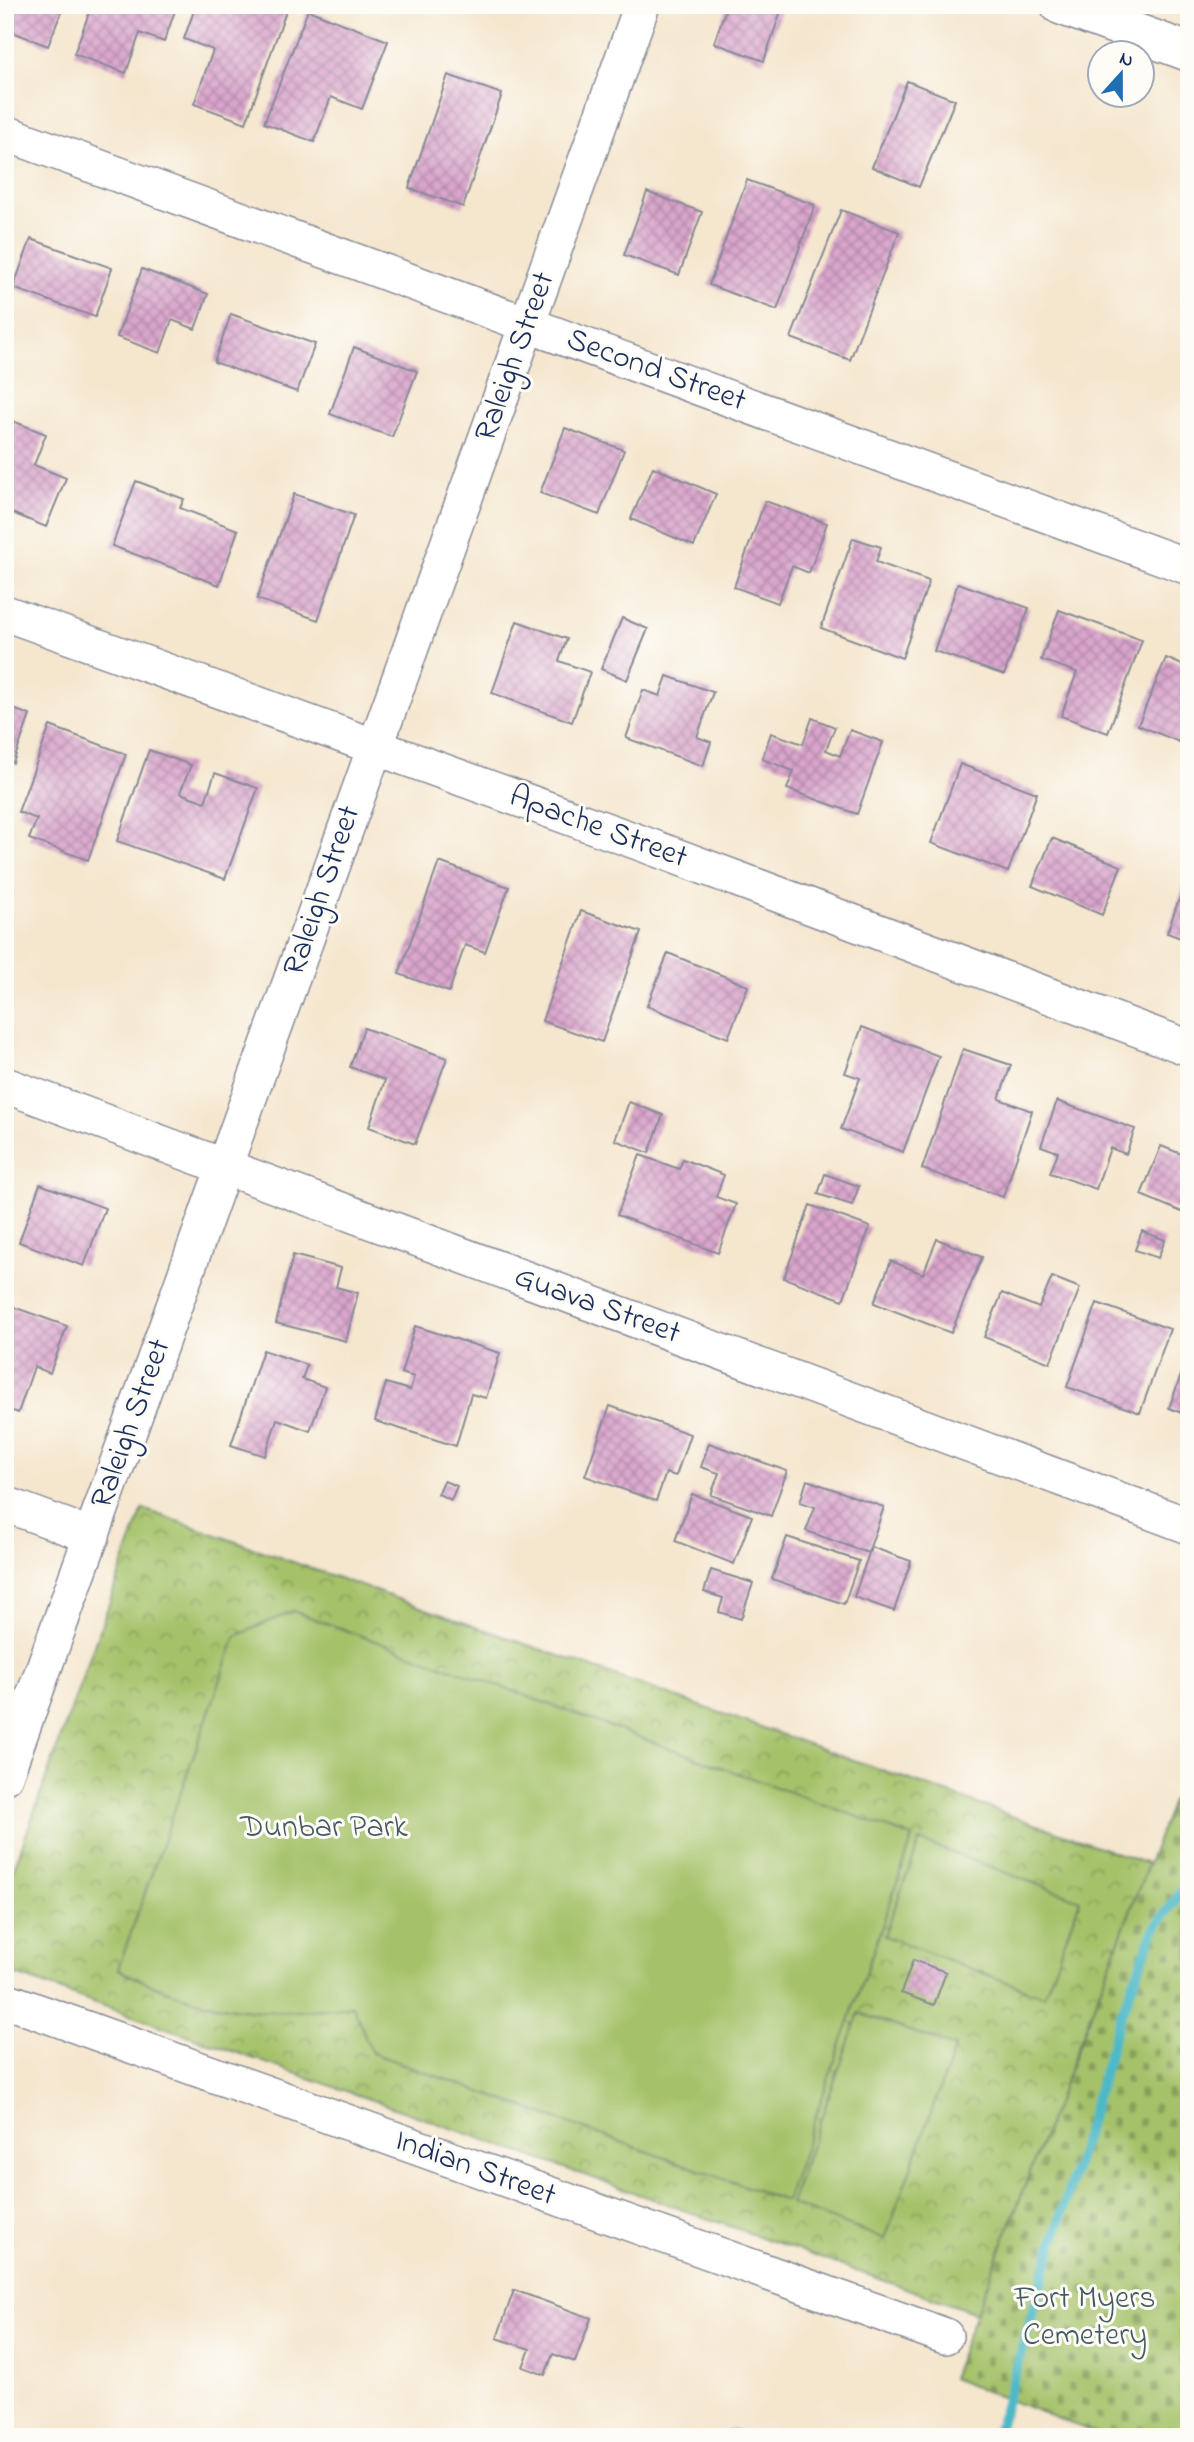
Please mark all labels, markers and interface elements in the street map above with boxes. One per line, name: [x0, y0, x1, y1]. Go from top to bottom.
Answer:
north arrow: [1086, 38, 1156, 108]
text: N: [1115, 46, 1137, 75]
street label: Raleigh Street: [464, 265, 569, 448]
street label: Second Street: [560, 317, 753, 425]
street label: Apache Street: [502, 774, 694, 882]
street label: Raleigh Street: [272, 799, 374, 983]
street label: Guava Street: [507, 1254, 687, 1358]
street label: Raleigh Street: [80, 1332, 185, 1515]
park label: Dunbar Park: [239, 1805, 409, 1852]
street label: Indian Street: [388, 2118, 563, 2220]
park label: Fort Myers Cemetery: [1014, 2276, 1155, 2360]

